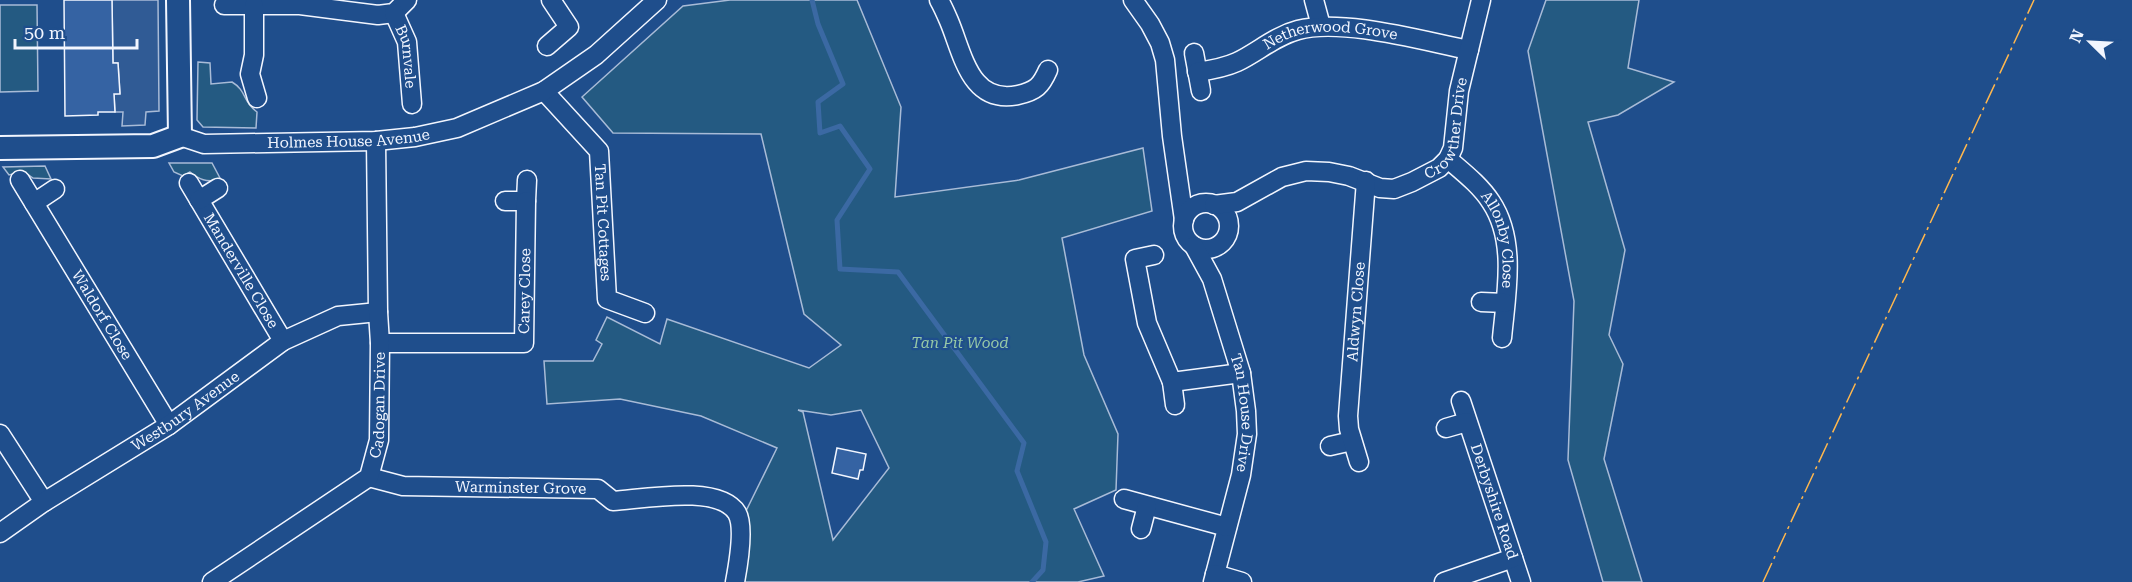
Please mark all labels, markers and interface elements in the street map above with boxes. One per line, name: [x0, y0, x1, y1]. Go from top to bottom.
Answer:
scale bar: [15, 12, 136, 50]
north arrow: [2060, 12, 2120, 72]
street label: Netherwood Grove: [1260, 18, 1399, 54]
text: 50 m: [24, 22, 65, 43]
street label: Burnvale: [391, 22, 420, 89]
text: N: [2066, 27, 2088, 46]
street label: Crowther Drive: [1421, 76, 1471, 183]
street label: Holmes House Avenue: [267, 125, 432, 152]
street label: Tan Pit Cottages: [591, 163, 615, 282]
street label: Allonby Close: [1477, 187, 1517, 289]
street label: Manderville Close: [200, 210, 282, 332]
street label: Carey Close: [515, 248, 534, 334]
street label: Aldwyn Close: [1343, 261, 1369, 362]
street label: Waldorf Close: [68, 267, 136, 363]
park label: Tan Pit Wood: [911, 334, 1009, 352]
street label: Tan House Drive: [1227, 351, 1256, 474]
street label: Cadogan Drive: [365, 352, 389, 460]
street label: Westbury Avenue: [128, 367, 243, 455]
street label: Derbyshire Road: [1467, 441, 1522, 562]
street label: Warminster Grove: [455, 478, 587, 498]

